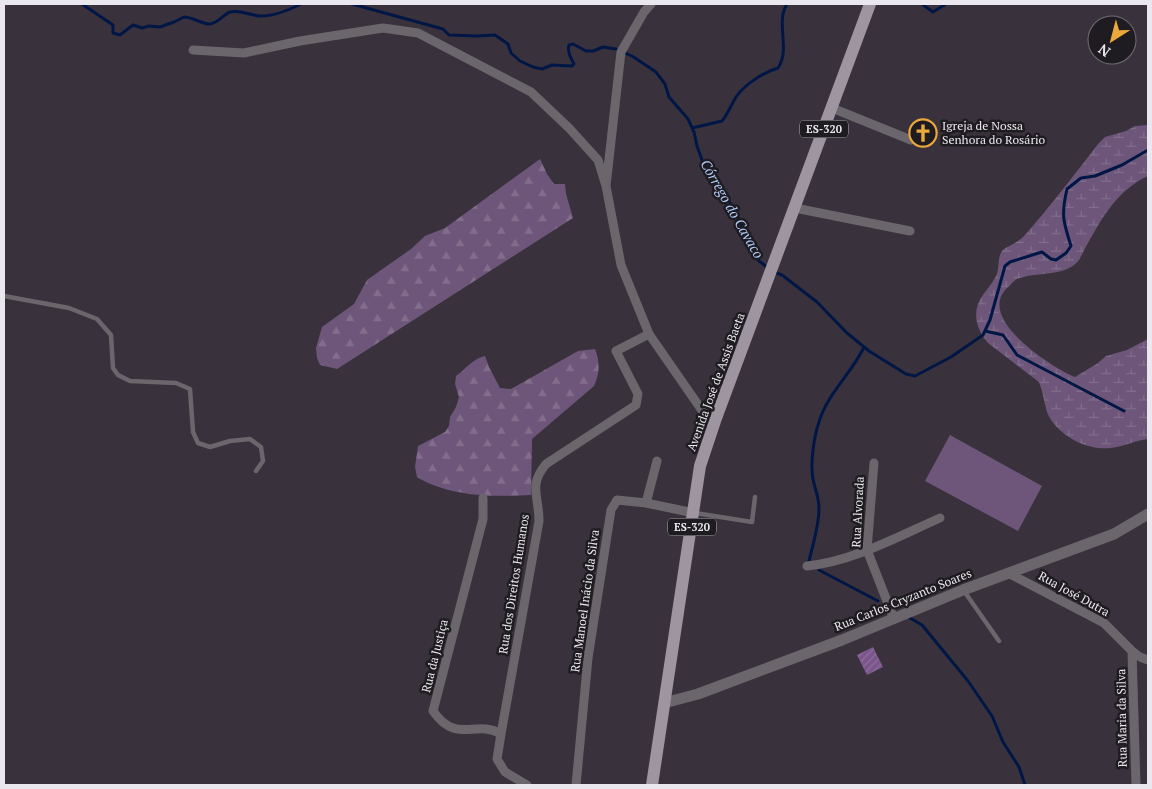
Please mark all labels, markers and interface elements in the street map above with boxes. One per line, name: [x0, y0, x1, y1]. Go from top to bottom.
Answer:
north arrow: [1087, 15, 1137, 65]
text: N: [1094, 40, 1114, 62]
church icon: Igreja de Nossa Senhora do Rosário: [908, 118, 938, 148]
place label: Igreja de Nossa Senhora do Rosário: [942, 118, 1046, 147]
road number: ES-320: [800, 120, 848, 138]
water label: Córrego do Cavaco: [696, 156, 768, 262]
street label: Avenida José de Assis Baeta: [683, 311, 748, 453]
street label: Rua Alvorada: [848, 476, 867, 548]
street label: Rua dos Direitos Humanos: [495, 513, 532, 655]
road number: ES-320: [668, 518, 716, 536]
street label: Rua Manoel Inácio da Silva: [567, 529, 602, 673]
street label: Rua Carlos Cryzanto Soares: [832, 565, 974, 634]
street label: Rua José Dutra: [1036, 568, 1112, 619]
street label: Rua da Justiça: [418, 618, 451, 694]
street label: Rua Maria da Silva: [1113, 669, 1130, 767]

